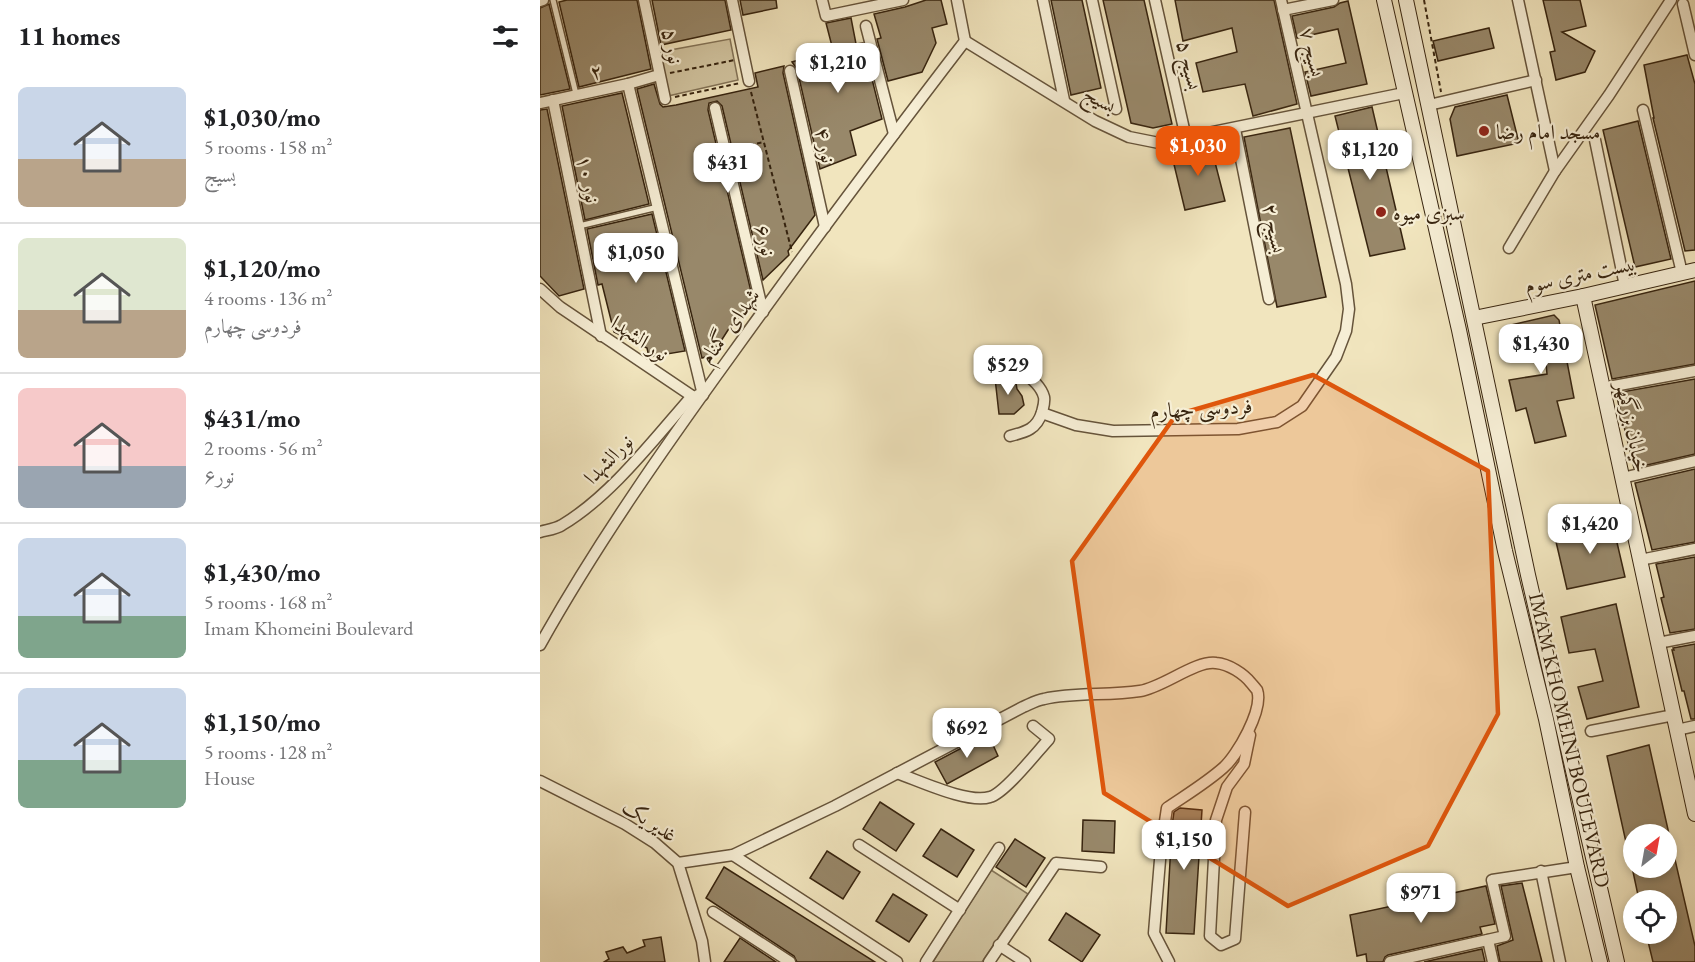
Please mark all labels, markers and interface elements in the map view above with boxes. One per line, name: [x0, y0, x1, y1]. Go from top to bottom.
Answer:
text: 11 homes: [18, 19, 120, 53]
icon: filters: [489, 20, 522, 53]
street label: بسیج ۷: [1288, 25, 1332, 81]
street label: نور ۵: [656, 26, 690, 66]
street label: بسیج ۵: [1165, 38, 1209, 94]
pin: $1,210: [789, 43, 887, 94]
text: $1,210: [810, 49, 866, 75]
street label: ۲: [587, 57, 605, 85]
street label: بسیج: [1076, 79, 1122, 124]
text: $1,030/mo: [204, 100, 320, 134]
icon: home: [66, 111, 138, 183]
place label: مسجد امام رضا: [1496, 118, 1600, 150]
marker: مسجد امام رضا: [1477, 124, 1491, 138]
street label: نور ۴: [809, 125, 843, 165]
pin: $1,030: [1149, 126, 1247, 177]
pin: $1,120: [1321, 130, 1419, 181]
text: $1,030: [1170, 132, 1226, 158]
text: 5 rooms · 158 m²: [204, 134, 332, 160]
text: $1,120: [1342, 136, 1398, 162]
pin: $431: [692, 143, 764, 194]
text: $431: [708, 149, 748, 175]
street label: نور ۱۰: [571, 153, 607, 205]
text: بسیج: [204, 162, 236, 188]
place label: سبزی میوه: [1393, 199, 1465, 226]
street label: بسیج ۲: [1251, 201, 1293, 257]
marker: سبزی میوه: [1374, 205, 1388, 219]
street label: نور۶: [749, 221, 783, 259]
pin: $1,050: [587, 233, 685, 284]
text: $1,050: [608, 239, 664, 265]
street label: بیست متری سوم: [1522, 249, 1639, 304]
text: $1,120/mo: [204, 251, 320, 285]
icon: home: [66, 262, 138, 334]
street label: شهدای گمنام: [693, 283, 770, 372]
text: 4 rooms · 136 m²: [204, 285, 332, 311]
street label: نور الشهدا: [605, 309, 674, 368]
text: فردوسی چهارم: [204, 313, 302, 339]
pin: $1,430: [1492, 324, 1590, 375]
text: $1,430: [1513, 330, 1569, 356]
pin: $529: [972, 345, 1044, 396]
text: $529: [988, 351, 1028, 377]
street label: خیابان بزرگمهر: [1610, 377, 1656, 475]
street label: فردوسی چهارم: [1149, 392, 1253, 429]
text: $431/mo: [204, 401, 300, 435]
icon: home: [66, 412, 138, 484]
street label: نورالشهدا: [577, 428, 639, 491]
text: 2 rooms · 56 m²: [204, 435, 323, 461]
text: نور۶: [204, 463, 234, 489]
pin: $1,420: [1541, 504, 1639, 555]
text: $1,420: [1562, 510, 1618, 536]
text: $1,430/mo: [204, 555, 320, 589]
icon: home: [66, 562, 138, 634]
text: 5 rooms · 168 m²: [204, 589, 332, 615]
street label: IMAM KHOMEINI BOULEVARD: [1523, 590, 1617, 890]
text: Imam Khomeini Boulevard: [204, 615, 413, 641]
text: $1,150/mo: [204, 705, 320, 739]
pin: $692: [931, 708, 1003, 759]
icon: home: [66, 712, 138, 784]
text: $692: [947, 714, 987, 740]
text: 5 rooms · 128 m²: [204, 739, 332, 765]
text: House: [204, 765, 255, 791]
street label: غدیر یک: [617, 792, 683, 848]
pin: $1,150: [1135, 820, 1233, 871]
north arrow: [1623, 824, 1677, 878]
map controls: [1623, 824, 1677, 944]
text: $1,150: [1156, 826, 1212, 852]
pin: $971: [1385, 873, 1457, 924]
text: $971: [1401, 879, 1441, 905]
button: locate: [1623, 890, 1677, 944]

